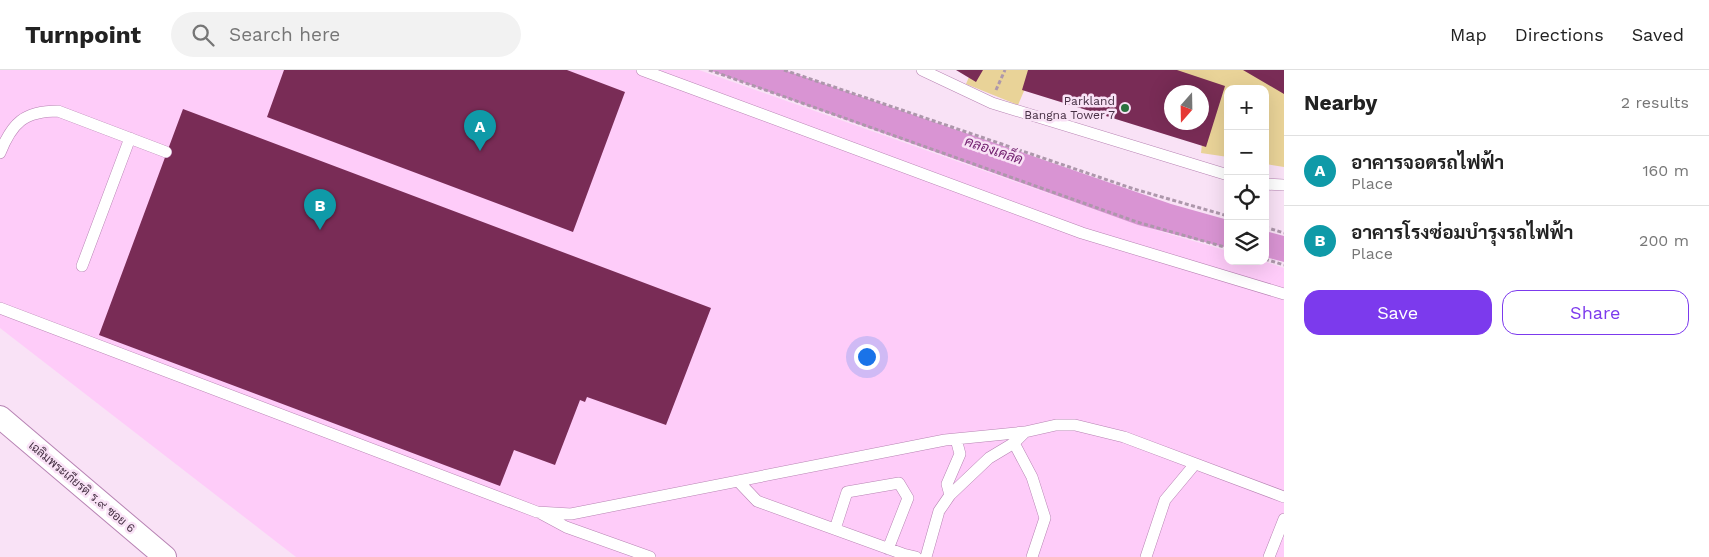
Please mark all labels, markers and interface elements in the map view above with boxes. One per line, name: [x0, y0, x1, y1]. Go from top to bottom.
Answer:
search box: [171, 12, 521, 57]
text: Turnpoint: [25, 21, 141, 49]
icon: search: [189, 21, 217, 49]
text: Search here: [229, 23, 340, 46]
text: Map: [1450, 24, 1487, 45]
text: Directions: [1515, 24, 1604, 45]
text: Saved: [1632, 24, 1684, 45]
north arrow: [1164, 85, 1209, 130]
map controls: [1224, 85, 1269, 265]
button: +: [1224, 85, 1269, 130]
text: Nearby: [1304, 90, 1377, 115]
text: 2 results: [1621, 93, 1689, 112]
place label: Parkland Bangna Tower 7: [1024, 94, 1115, 122]
marker: Parkland Bangna Tower 7: [1119, 102, 1131, 114]
pin: A: [464, 110, 496, 151]
button: −: [1224, 130, 1269, 175]
water label: คลองเคล็ด: [963, 132, 1025, 167]
text: อาคารจอดรถไฟฟ้า: [1351, 151, 1504, 174]
text: A: [1315, 161, 1325, 180]
text: 160 m: [1642, 161, 1689, 180]
text: Place: [1351, 174, 1393, 193]
button: locate: [1224, 175, 1269, 220]
pin: B: [304, 189, 336, 230]
button: layers: [1224, 220, 1269, 265]
text: อาคารโรงซ่อมบำรุงรถไฟฟ้า: [1351, 221, 1573, 244]
text: B: [1315, 231, 1325, 250]
text: 200 m: [1639, 231, 1689, 250]
text: Place: [1351, 244, 1393, 263]
button: Save: [1304, 290, 1492, 335]
button: Share: [1502, 290, 1689, 335]
your location: [854, 344, 880, 370]
street label: เฉลิมพระเกียรติ ร.๙ ซอย 6: [26, 438, 139, 536]

